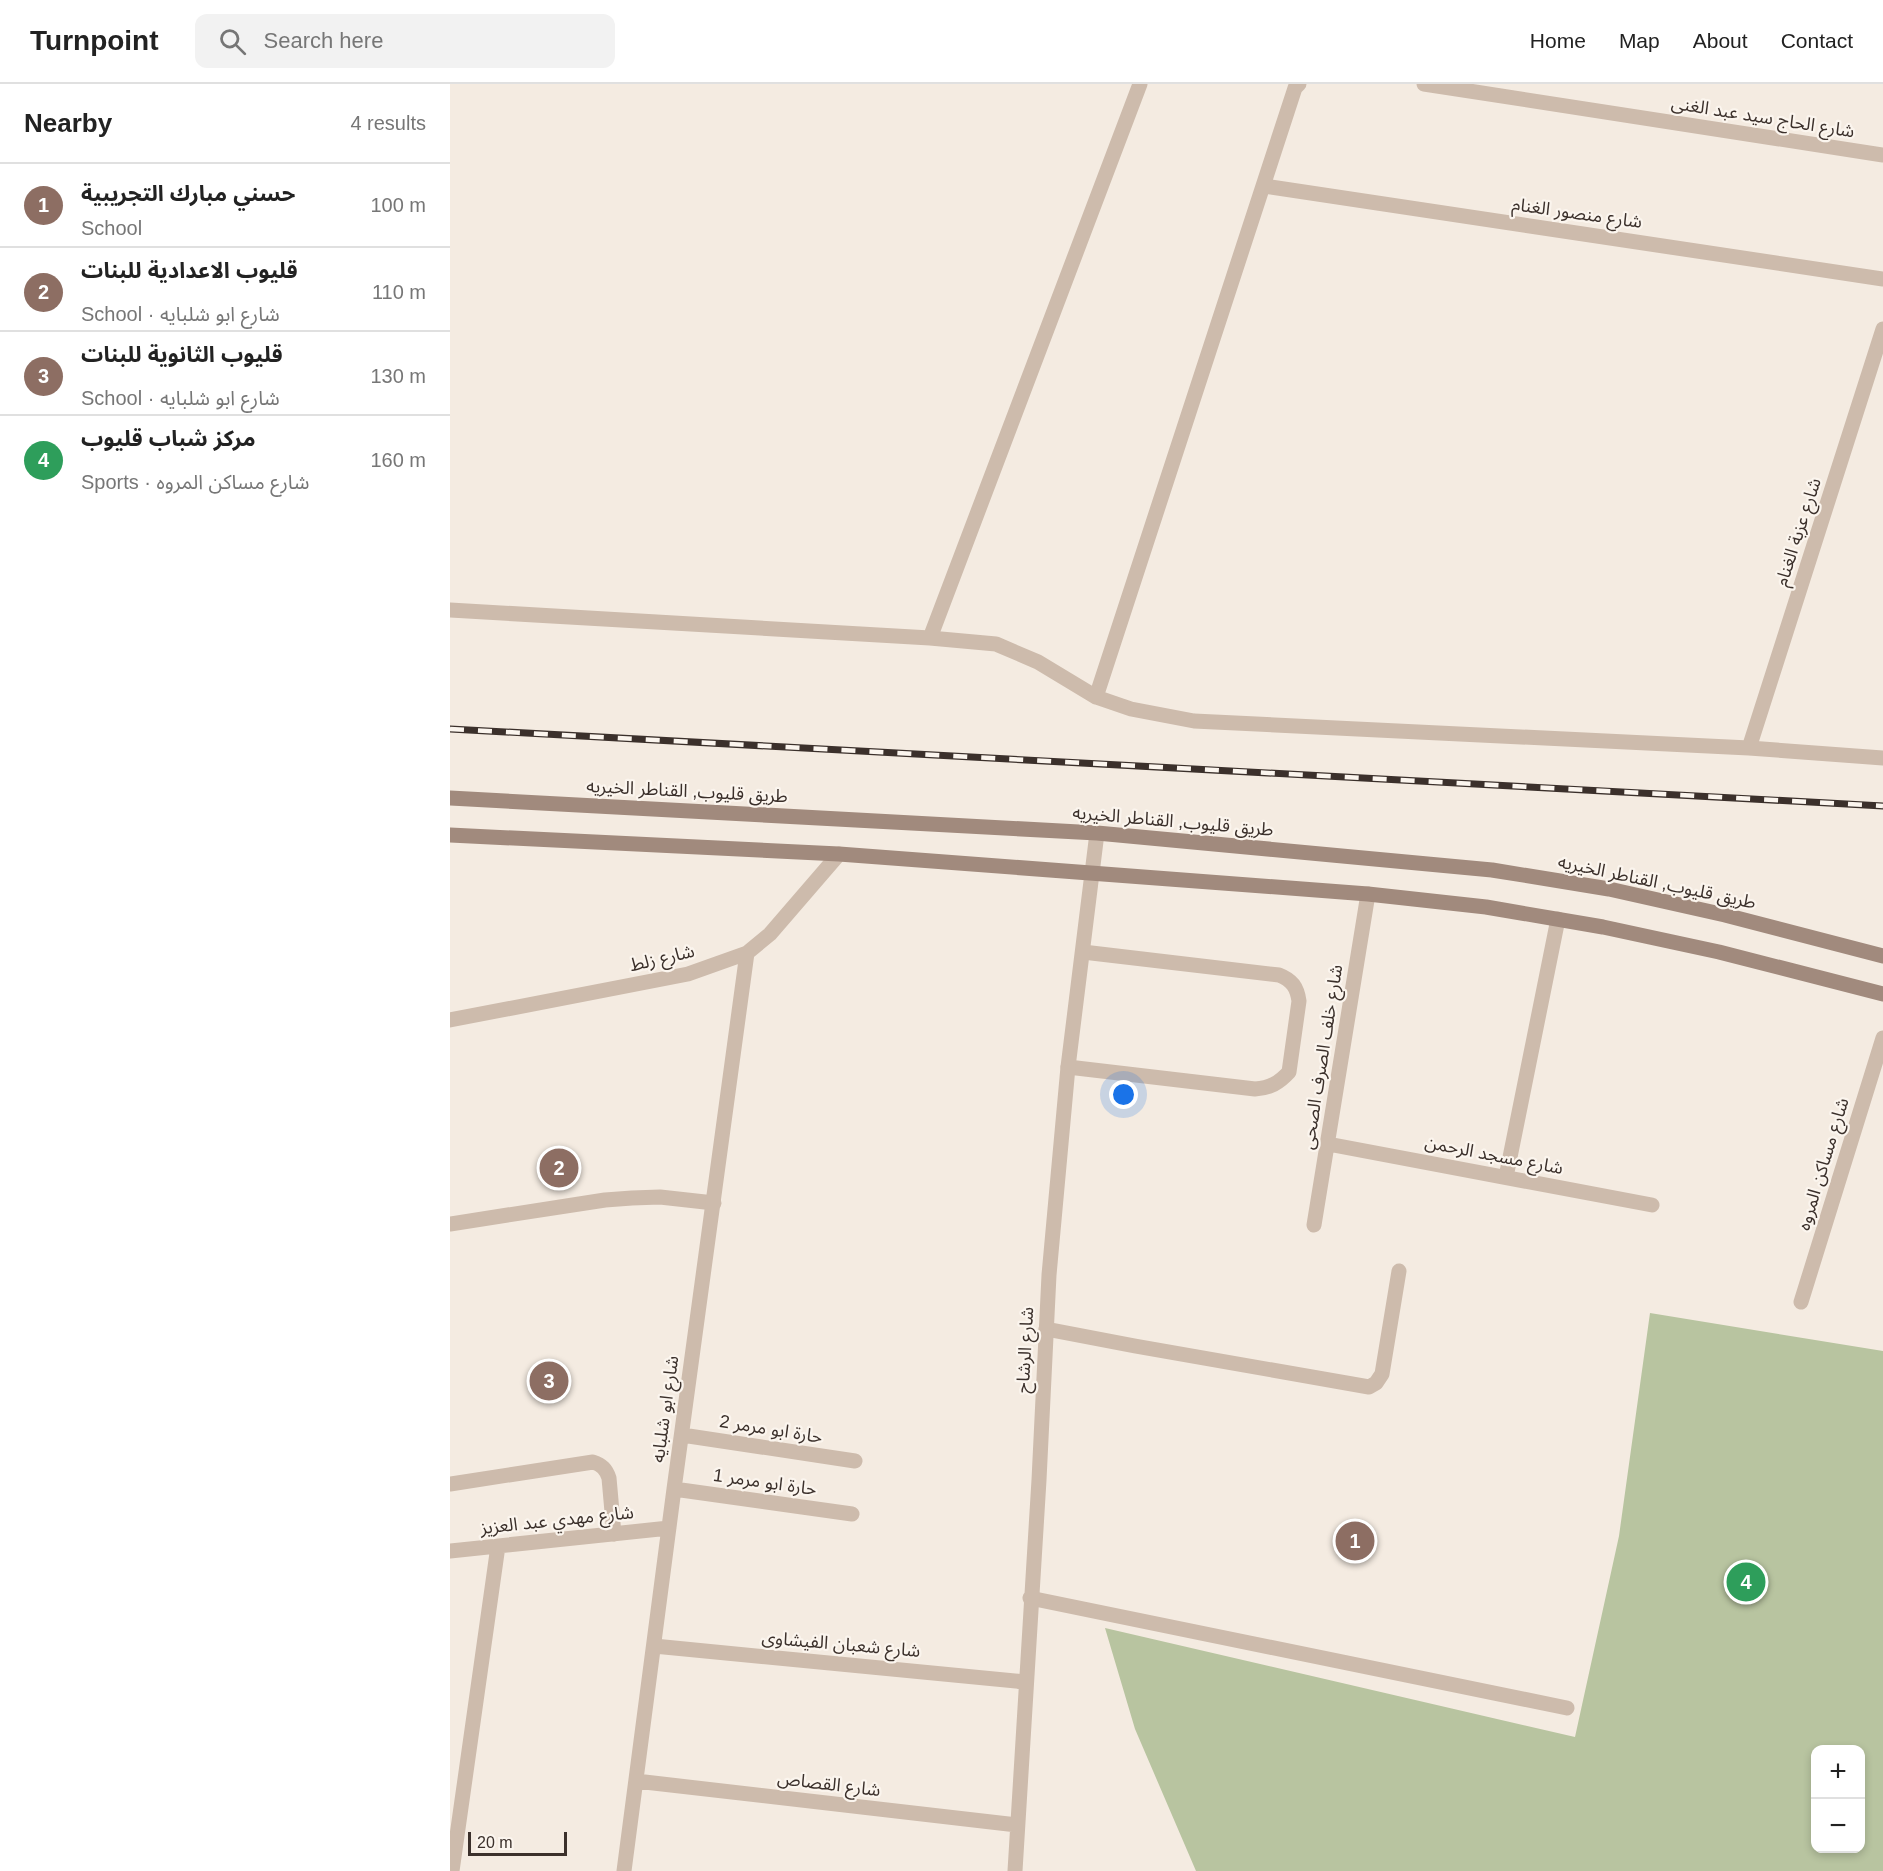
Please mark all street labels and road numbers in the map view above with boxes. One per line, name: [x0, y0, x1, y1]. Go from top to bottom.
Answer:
street label: شارع الحاج سيد عبد الغنى: [1669, 93, 1856, 145]
street label: شارع منصور الغنام: [1510, 194, 1643, 236]
street label: شارع عزبة الغنام: [1771, 475, 1829, 590]
street label: طريق قليوب, القناطر الخيريه: [586, 776, 788, 807]
street label: طريق قليوب, القناطر الخيريه: [1072, 802, 1274, 841]
street label: طريق قليوب, القناطر الخيريه: [1556, 851, 1758, 914]
street label: شارع زلط: [628, 941, 697, 979]
street label: شارع خلف الصرف الصحى: [1298, 963, 1350, 1152]
street label: شارع مساكن المروه: [1793, 1095, 1856, 1234]
street label: شارع مسجد الرحمن: [1422, 1132, 1565, 1182]
street label: شارع الرشاح: [1013, 1306, 1041, 1394]
street label: شارع ابو شلبايه: [648, 1354, 686, 1464]
street label: حارة ابو مرمر 2: [718, 1411, 824, 1448]
street label: حارة ابو مرمر 1: [712, 1465, 818, 1500]
street label: شارع مهدي عبد العزيز: [478, 1502, 635, 1542]
street label: شارع شعبان الفيشاوى: [760, 1627, 921, 1665]
street label: شارع القصاص: [776, 1768, 882, 1804]

